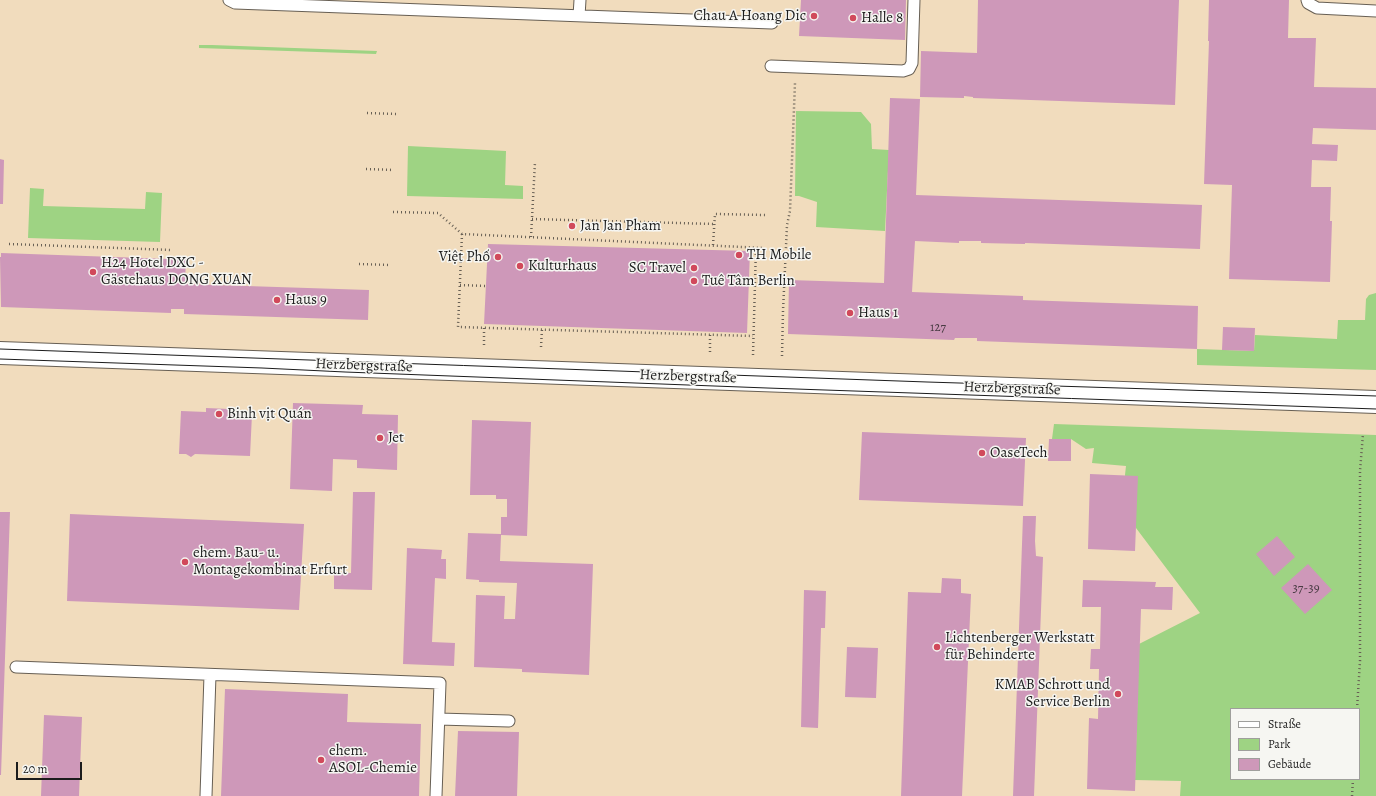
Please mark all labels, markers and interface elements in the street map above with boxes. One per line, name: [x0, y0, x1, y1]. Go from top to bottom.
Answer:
place label: Chau A Hoang Dic: [693, 7, 806, 25]
place label: Halle 8: [861, 9, 903, 27]
marker: Chau A Hoang Dic: [809, 11, 819, 21]
marker: Halle 8: [848, 13, 858, 23]
place label: Jan Jan Pham: [580, 217, 661, 235]
marker: Jan Jan Pham: [567, 221, 577, 231]
place label: TH Mobile: [747, 246, 812, 264]
place label: Việt Phố: [439, 248, 490, 266]
marker: TH Mobile: [734, 250, 744, 260]
marker: Việt Phố: [493, 252, 503, 262]
place label: H24 Hotel DXC - Gästehaus DONG XUAN: [101, 254, 252, 289]
place label: Kulturhaus: [528, 257, 597, 275]
place label: SC Travel: [629, 259, 686, 277]
marker: Kulturhaus: [515, 261, 525, 271]
marker: SC Travel: [689, 263, 699, 273]
marker: H24 Hotel DXC - Gästehaus DONG XUAN: [88, 267, 98, 277]
place label: Tuê Tâm Berlin: [702, 272, 795, 290]
marker: Tuê Tâm Berlin: [689, 276, 699, 286]
place label: Haus 9: [285, 291, 327, 309]
marker: Haus 9: [272, 295, 282, 305]
place label: Haus 1: [858, 304, 898, 322]
marker: Haus 1: [845, 308, 855, 318]
house number: 127: [930, 320, 946, 336]
street label: Herzbergstraße: [315, 355, 413, 377]
street label: Herzbergstraße: [639, 366, 737, 388]
street label: Herzbergstraße: [963, 378, 1061, 400]
place label: Binh vịt Quán: [227, 405, 312, 423]
marker: Binh vịt Quán: [214, 409, 224, 419]
place label: Jet: [388, 429, 404, 447]
marker: Jet: [375, 433, 385, 443]
place label: OaseTech: [990, 444, 1048, 462]
marker: OaseTech: [977, 448, 987, 458]
place label: ehem. Bau- u. Montagekombinat Erfurt: [193, 544, 347, 579]
marker: ehem. Bau- u. Montagekombinat Erfurt: [180, 557, 190, 567]
house number: 37-39: [1292, 581, 1320, 597]
place label: Lichtenberger Werkstatt für Behinderte: [945, 629, 1095, 664]
marker: Lichtenberger Werkstatt für Behinderte: [932, 642, 942, 652]
place label: KMAB Schrott und Service Berlin: [995, 676, 1110, 711]
marker: KMAB Schrott und Service Berlin: [1113, 689, 1123, 699]
legend: [1230, 708, 1360, 780]
text: Straße: [1268, 716, 1301, 732]
text: Park: [1268, 736, 1291, 752]
place label: ehem. ASOL-Chemie: [329, 742, 417, 777]
scale bar: [18, 754, 84, 780]
marker: ehem. ASOL-Chemie: [316, 755, 326, 765]
text: Gebäude: [1268, 756, 1311, 772]
text: 20 m: [23, 761, 47, 777]

